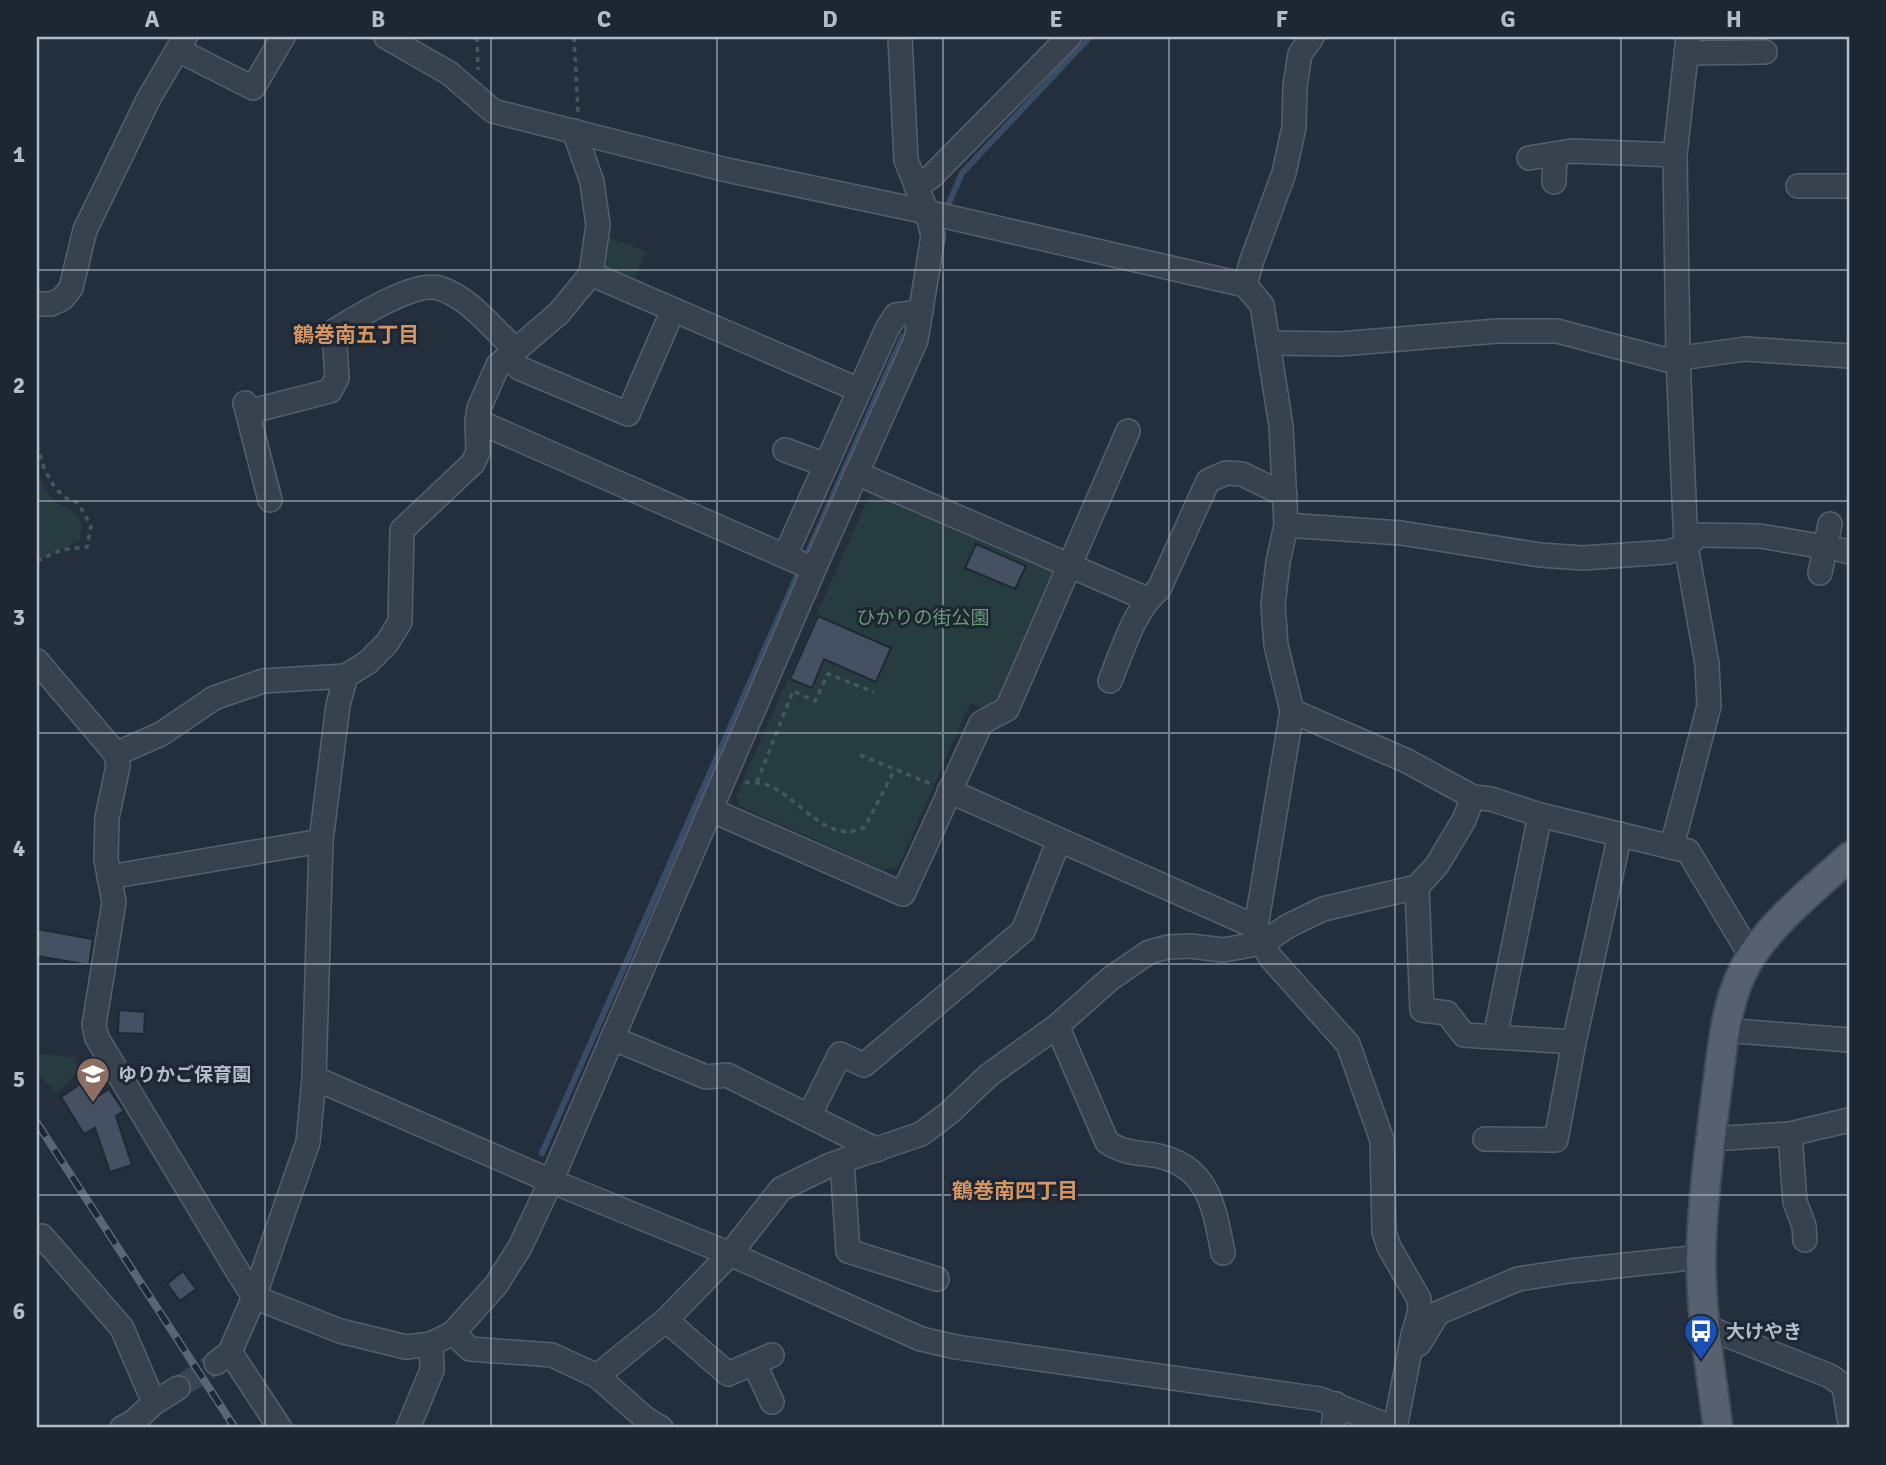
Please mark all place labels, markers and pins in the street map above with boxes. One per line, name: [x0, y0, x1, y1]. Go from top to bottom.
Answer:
school or university icon: ゆりかご保育園: [74, 1055, 112, 1104]
place label: ゆりかご保育園: [118, 1063, 251, 1087]
bus stop icon: 大けやき: [1682, 1312, 1720, 1361]
place label: 大けやき: [1726, 1320, 1802, 1344]

